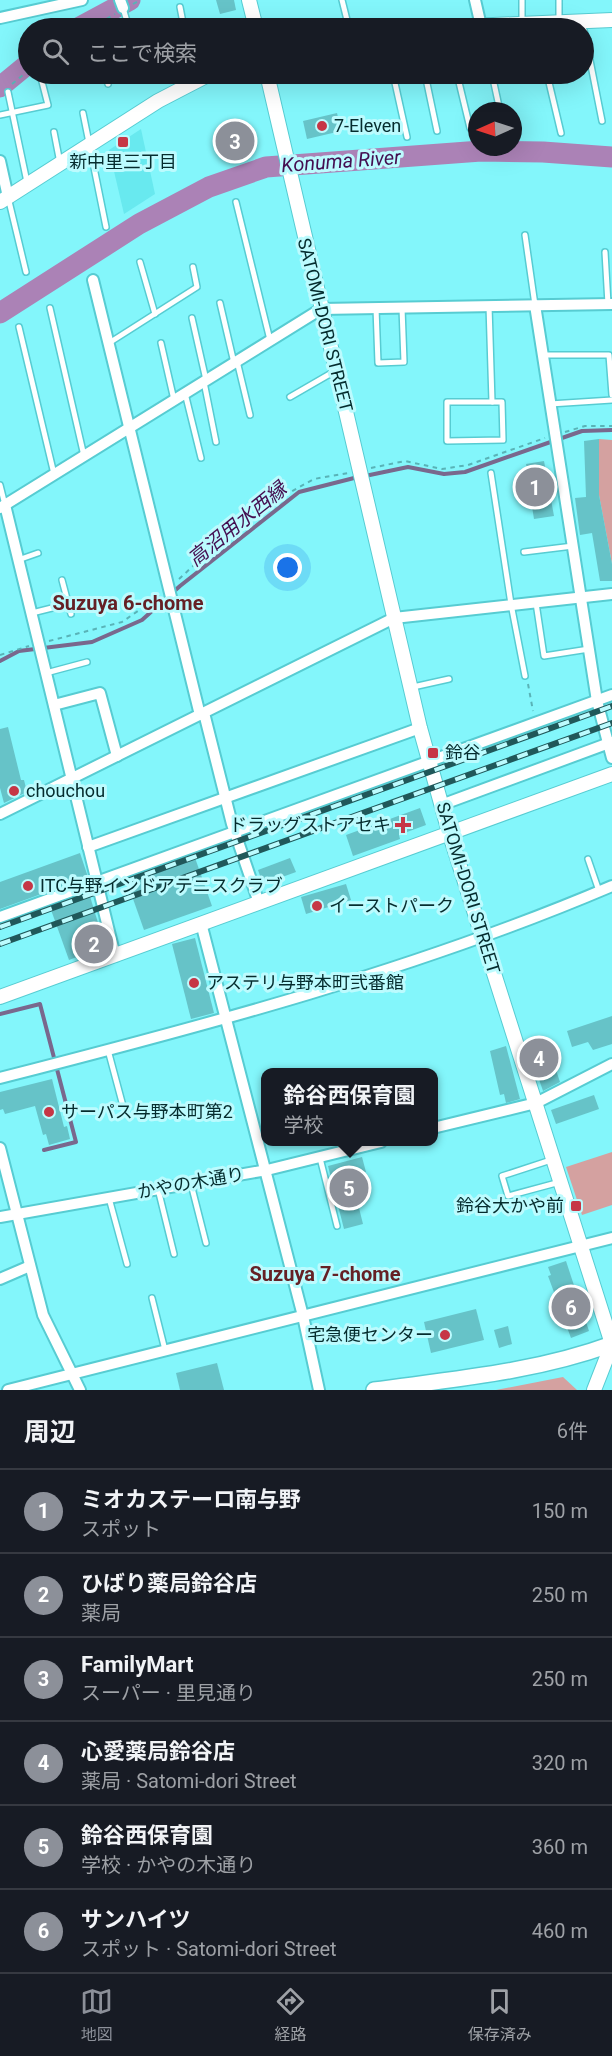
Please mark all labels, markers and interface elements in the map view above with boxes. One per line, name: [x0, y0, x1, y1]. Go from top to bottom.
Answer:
search box: [18, 18, 594, 84]
icon: search: [39, 35, 72, 68]
text: ここで検索: [87, 41, 197, 66]
north arrow: [468, 102, 522, 156]
place label: 7-Eleven: [334, 115, 401, 136]
pin: 3: [216, 118, 254, 164]
marker: 7-Eleven: [315, 119, 329, 133]
marker: 新中里三丁目: [116, 135, 130, 149]
water label: Konuma River: [280, 145, 403, 177]
place label: 新中里三丁目: [69, 151, 177, 172]
street label: SATOMI-DORI STREET: [294, 236, 357, 414]
pin: 1: [516, 464, 554, 510]
water label: 高沼用水西縁: [183, 476, 293, 571]
your location: [273, 553, 302, 582]
district label: Suzuya 6-chome: [53, 591, 204, 615]
place label: 鈴谷: [445, 742, 481, 763]
marker: 鈴谷: [426, 746, 440, 760]
place label: chouchou: [26, 780, 105, 801]
marker: chouchou: [7, 784, 21, 798]
street label: SATOMI-DORI STREET: [432, 800, 505, 976]
place label: ドラッグストアセキ: [229, 814, 391, 835]
marker: ドラッグストアセキ: [396, 818, 410, 832]
place label: ITC与野インドアテニスクラブ: [40, 875, 283, 896]
marker: ITC与野インドアテニスクラブ: [21, 879, 35, 893]
place label: イーストパーク: [329, 895, 454, 916]
marker: イーストパーク: [310, 899, 324, 913]
pin: 2: [74, 922, 113, 966]
place label: アステリ与野本町弐番館: [206, 972, 404, 993]
marker: アステリ与野本町弐番館: [187, 976, 201, 990]
pin: 4: [520, 1036, 558, 1080]
popup: [261, 1068, 438, 1146]
text: 鈴谷西保育園: [283, 1083, 416, 1108]
place label: サーパス与野本町第2: [61, 1101, 233, 1122]
marker: サーパス与野本町第2: [42, 1105, 56, 1119]
text: 学校: [283, 1113, 323, 1137]
street label: かやの木通り: [136, 1163, 246, 1202]
pin: 5: [330, 1166, 368, 1210]
place label: 鈴谷大かや前: [456, 1195, 564, 1216]
marker: 鈴谷大かや前: [569, 1199, 583, 1213]
district label: Suzuya 7-chome: [250, 1262, 401, 1286]
pin: 6: [552, 1284, 590, 1330]
place label: 宅急便センター: [307, 1324, 433, 1345]
marker: 宅急便センター: [438, 1328, 452, 1342]
text: 周辺: [24, 1417, 76, 1447]
text: 6件: [557, 1419, 588, 1443]
text: ミオカステーロ南与野: [81, 1487, 301, 1512]
text: 1: [38, 1499, 49, 1523]
text: 150 m: [532, 1499, 588, 1523]
text: スポット: [81, 1517, 161, 1541]
text: ひばり薬局鈴谷店: [81, 1571, 257, 1596]
text: 2: [38, 1583, 49, 1607]
text: 250 m: [532, 1583, 588, 1607]
text: 薬局: [81, 1601, 121, 1625]
text: FamilyMart: [81, 1652, 193, 1677]
text: 3: [38, 1667, 49, 1691]
text: 250 m: [532, 1667, 588, 1691]
text: スーパー · 里見通り: [81, 1681, 256, 1705]
text: 心愛薬局鈴谷店: [81, 1739, 235, 1764]
text: 4: [38, 1751, 49, 1775]
text: 320 m: [532, 1751, 588, 1775]
text: 薬局 · Satomi-dori Street: [81, 1769, 297, 1793]
text: 鈴谷西保育園: [81, 1823, 213, 1848]
text: 5: [38, 1835, 49, 1859]
text: 360 m: [532, 1835, 588, 1859]
text: 学校 · かやの木通り: [81, 1853, 256, 1877]
text: サンハイツ: [81, 1907, 191, 1932]
text: 6: [38, 1919, 49, 1943]
text: 460 m: [532, 1919, 588, 1943]
text: スポット · Satomi-dori Street: [81, 1937, 337, 1961]
tab: 地図: [80, 1985, 113, 2045]
tab: 経路: [274, 1985, 307, 2045]
tab: 保存済み: [468, 1985, 532, 2045]

